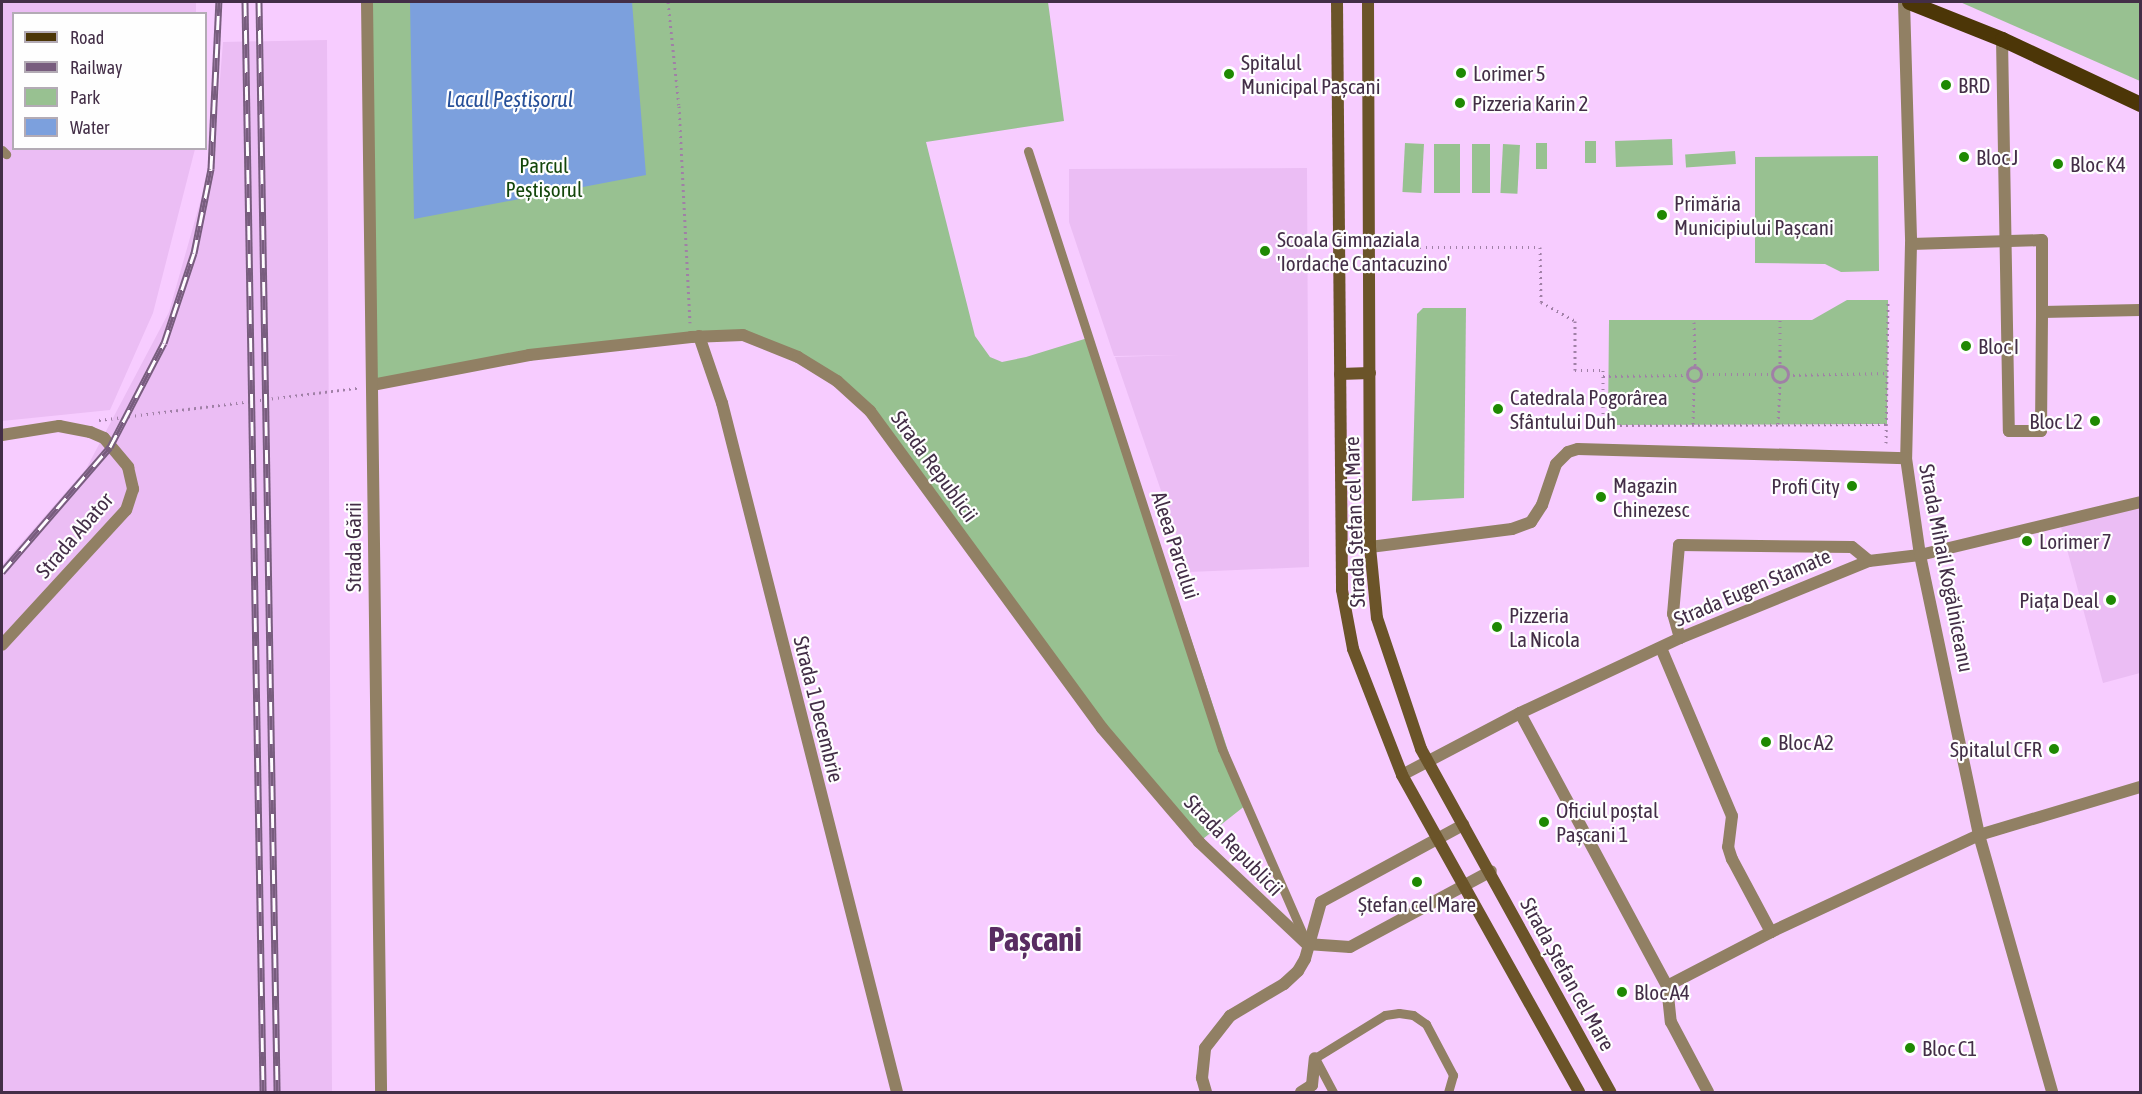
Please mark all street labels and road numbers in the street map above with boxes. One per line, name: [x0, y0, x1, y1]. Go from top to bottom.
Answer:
street label: Strada Republicii: [886, 406, 984, 526]
street label: Strada Ștefan cel Mare: [1338, 436, 1370, 608]
street label: Strada Mihail Kogălniceanu: [1914, 462, 1980, 674]
street label: Strada Abator: [30, 487, 118, 583]
street label: Aleea Parcului: [1147, 488, 1205, 602]
street label: Strada Gării: [340, 502, 366, 592]
street label: Strada Eugen Stamate: [1670, 543, 1834, 631]
street label: Strada 1 Decembrie: [789, 633, 849, 785]
street label: Strada Republicii: [1179, 789, 1289, 901]
street label: Strada Ștefan cel Mare: [1515, 893, 1621, 1055]

